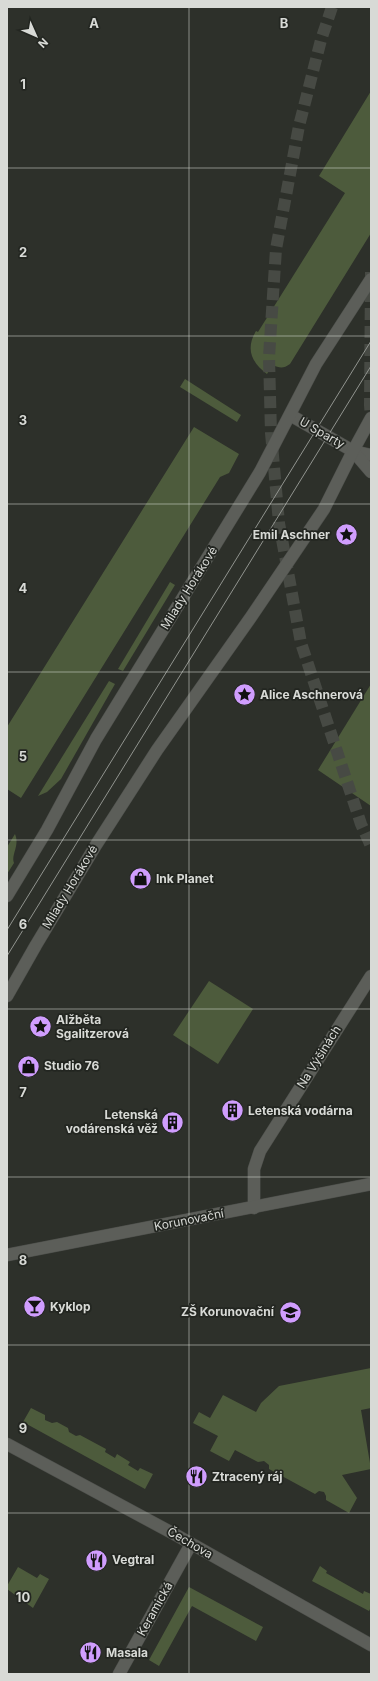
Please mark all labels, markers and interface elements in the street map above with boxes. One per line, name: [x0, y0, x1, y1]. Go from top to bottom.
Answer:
text: A: [89, 15, 99, 31]
text: B: [280, 15, 289, 31]
north arrow: [16, 16, 56, 56]
text: N: [35, 35, 51, 51]
text: 1: [20, 76, 26, 92]
text: 2: [19, 244, 27, 260]
text: 3: [19, 412, 27, 428]
street label: U Sparty: [297, 414, 348, 452]
place icon: Emil Aschner: [333, 522, 359, 548]
place label: Emil Aschner: [253, 527, 330, 542]
street label: Milady Horákové: [157, 543, 220, 632]
text: 4: [19, 580, 28, 596]
place icon: Alice Aschnerová: [232, 682, 258, 708]
place label: Alice Aschnerová: [260, 687, 363, 702]
text: 5: [19, 748, 27, 764]
street label: Milady Horákové: [39, 842, 100, 931]
shop icon: Ink Planet: [127, 866, 153, 892]
place label: Ink Planet: [156, 871, 214, 886]
text: 6: [19, 916, 27, 932]
place label: Alžběta Sgalitzerová: [56, 1012, 129, 1041]
place icon: Alžběta Sgalitzerová: [27, 1014, 53, 1040]
street label: Na Výšinách: [293, 1023, 344, 1091]
shop icon: Studio 76: [16, 1053, 42, 1079]
place label: Studio 76: [44, 1058, 100, 1073]
text: 7: [19, 1084, 27, 1100]
building icon: Letenská vodárna: [219, 1098, 245, 1124]
place label: Letenská vodárna: [248, 1103, 353, 1118]
place label: Letenská vodárenská věž: [66, 1107, 158, 1136]
building icon: Letenská vodárenská věž: [160, 1109, 186, 1135]
street label: Korunovační: [153, 1205, 225, 1234]
text: 8: [19, 1252, 27, 1268]
bar icon: Kyklop: [22, 1294, 48, 1320]
place label: Kyklop: [50, 1299, 91, 1314]
school or university icon: ZŠ Korunovační: [277, 1299, 303, 1325]
place label: ZŠ Korunovační: [181, 1304, 275, 1319]
text: 9: [19, 1420, 27, 1436]
restaurant icon: Ztracený ráj: [183, 1464, 209, 1490]
place label: Ztracený ráj: [212, 1469, 283, 1484]
street label: Čechova: [165, 1524, 216, 1562]
restaurant icon: Vegtral: [83, 1547, 109, 1573]
place label: Vegtral: [112, 1552, 154, 1567]
street label: Keramická: [134, 1579, 176, 1638]
text: 10: [16, 1589, 30, 1605]
restaurant icon: Masala: [77, 1640, 103, 1666]
place label: Masala: [106, 1645, 148, 1660]

